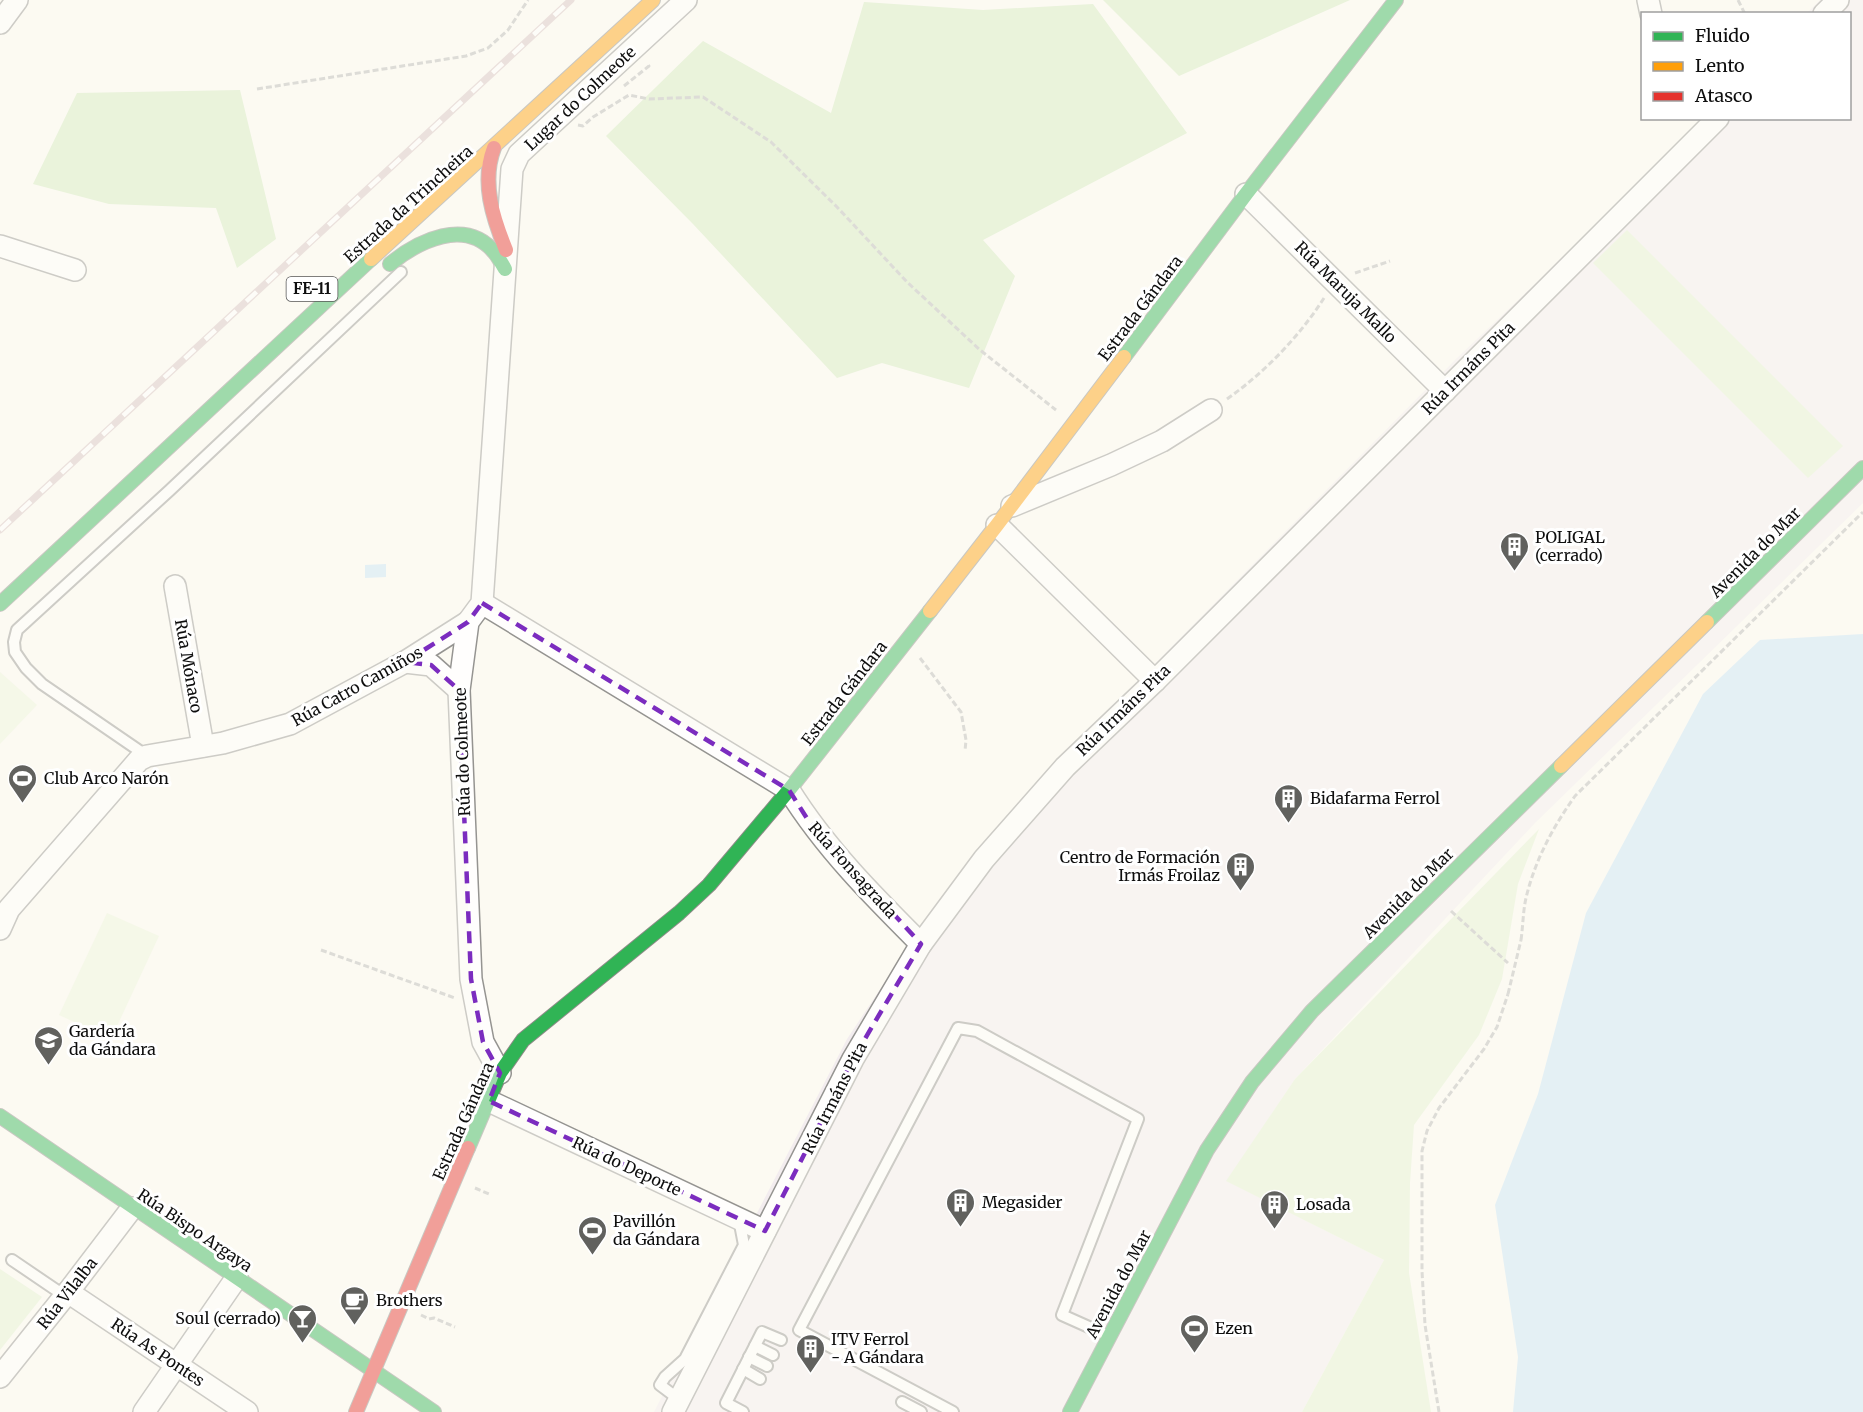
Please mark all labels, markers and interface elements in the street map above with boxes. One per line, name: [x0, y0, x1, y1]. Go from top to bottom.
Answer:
legend: [1641, 12, 1851, 120]
text: Fluido: [1695, 24, 1750, 47]
street label: Lugar do Colmeote: [520, 42, 640, 154]
text: Lento: [1695, 54, 1745, 77]
text: Atasco: [1694, 84, 1753, 107]
street label: Estrada da Trincheira: [340, 141, 477, 267]
street label: Rúa Maruja Mallo: [1291, 237, 1401, 347]
street label: Estrada Gándara: [1094, 251, 1186, 365]
road number: FE-11: [286, 277, 338, 301]
street label: Rúa Irmáns Pita: [1417, 317, 1519, 419]
street label: Avenida do Mar: [1705, 503, 1804, 602]
place label: POLIGAL (cerrado): [1535, 527, 1605, 565]
building icon: POLIGAL (cerrado): [1498, 530, 1530, 572]
street label: Rúa Mónaco: [171, 618, 207, 714]
street label: Estrada Gándara: [797, 636, 891, 749]
street label: Rúa Catro Camiños: [288, 642, 426, 730]
street label: Rúa Irmáns Pita: [1072, 660, 1175, 760]
street label: Rúa do Colmeote: [450, 687, 474, 817]
sports icon: Club Arco Narón: [7, 762, 39, 804]
place label: Club Arco Narón: [44, 768, 169, 788]
building icon: Bidafarma Ferrol: [1273, 782, 1305, 824]
place label: Bidafarma Ferrol: [1310, 788, 1440, 808]
street label: Rúa Fonsagrada: [804, 818, 902, 923]
street label: Avenida do Mar: [1358, 844, 1457, 943]
place label: Centro de Formación Irmás Froilaz: [1060, 847, 1220, 885]
building icon: Centro de Formación Irmás Froilaz: [1225, 850, 1257, 892]
place label: Gardería da Gándara: [69, 1021, 156, 1059]
school or university icon: Gardería da Gándara: [32, 1024, 64, 1066]
street label: Rúa Irmáns Pita: [797, 1038, 871, 1157]
street label: Estrada Gándara: [428, 1058, 498, 1183]
street label: Rúa do Deporte: [569, 1132, 685, 1200]
street label: Rúa Bispo Argaya: [134, 1184, 257, 1276]
building icon: Megasider: [945, 1186, 977, 1228]
building icon: Losada: [1259, 1188, 1291, 1230]
place label: Megasider: [982, 1192, 1063, 1212]
place label: Losada: [1296, 1194, 1351, 1214]
place label: Pavillón da Gándara: [613, 1211, 700, 1249]
sports icon: Pavillón da Gándara: [576, 1214, 608, 1256]
street label: Avenida do Mar: [1081, 1226, 1155, 1343]
street label: Rúa Vilalba: [33, 1253, 102, 1333]
cafe icon: Brothers: [339, 1284, 371, 1326]
place label: Brothers: [376, 1290, 443, 1310]
bar icon: Soul (cerrado): [286, 1302, 318, 1344]
place label: Soul (cerrado): [175, 1308, 281, 1328]
sports icon: Ezen: [1178, 1312, 1210, 1354]
street label: Rúa As Pontes: [108, 1313, 209, 1391]
place label: Ezen: [1215, 1318, 1253, 1338]
place label: ITV Ferrol - A Gándara: [831, 1329, 924, 1367]
building icon: ITV Ferrol - A Gándara: [794, 1332, 826, 1374]

